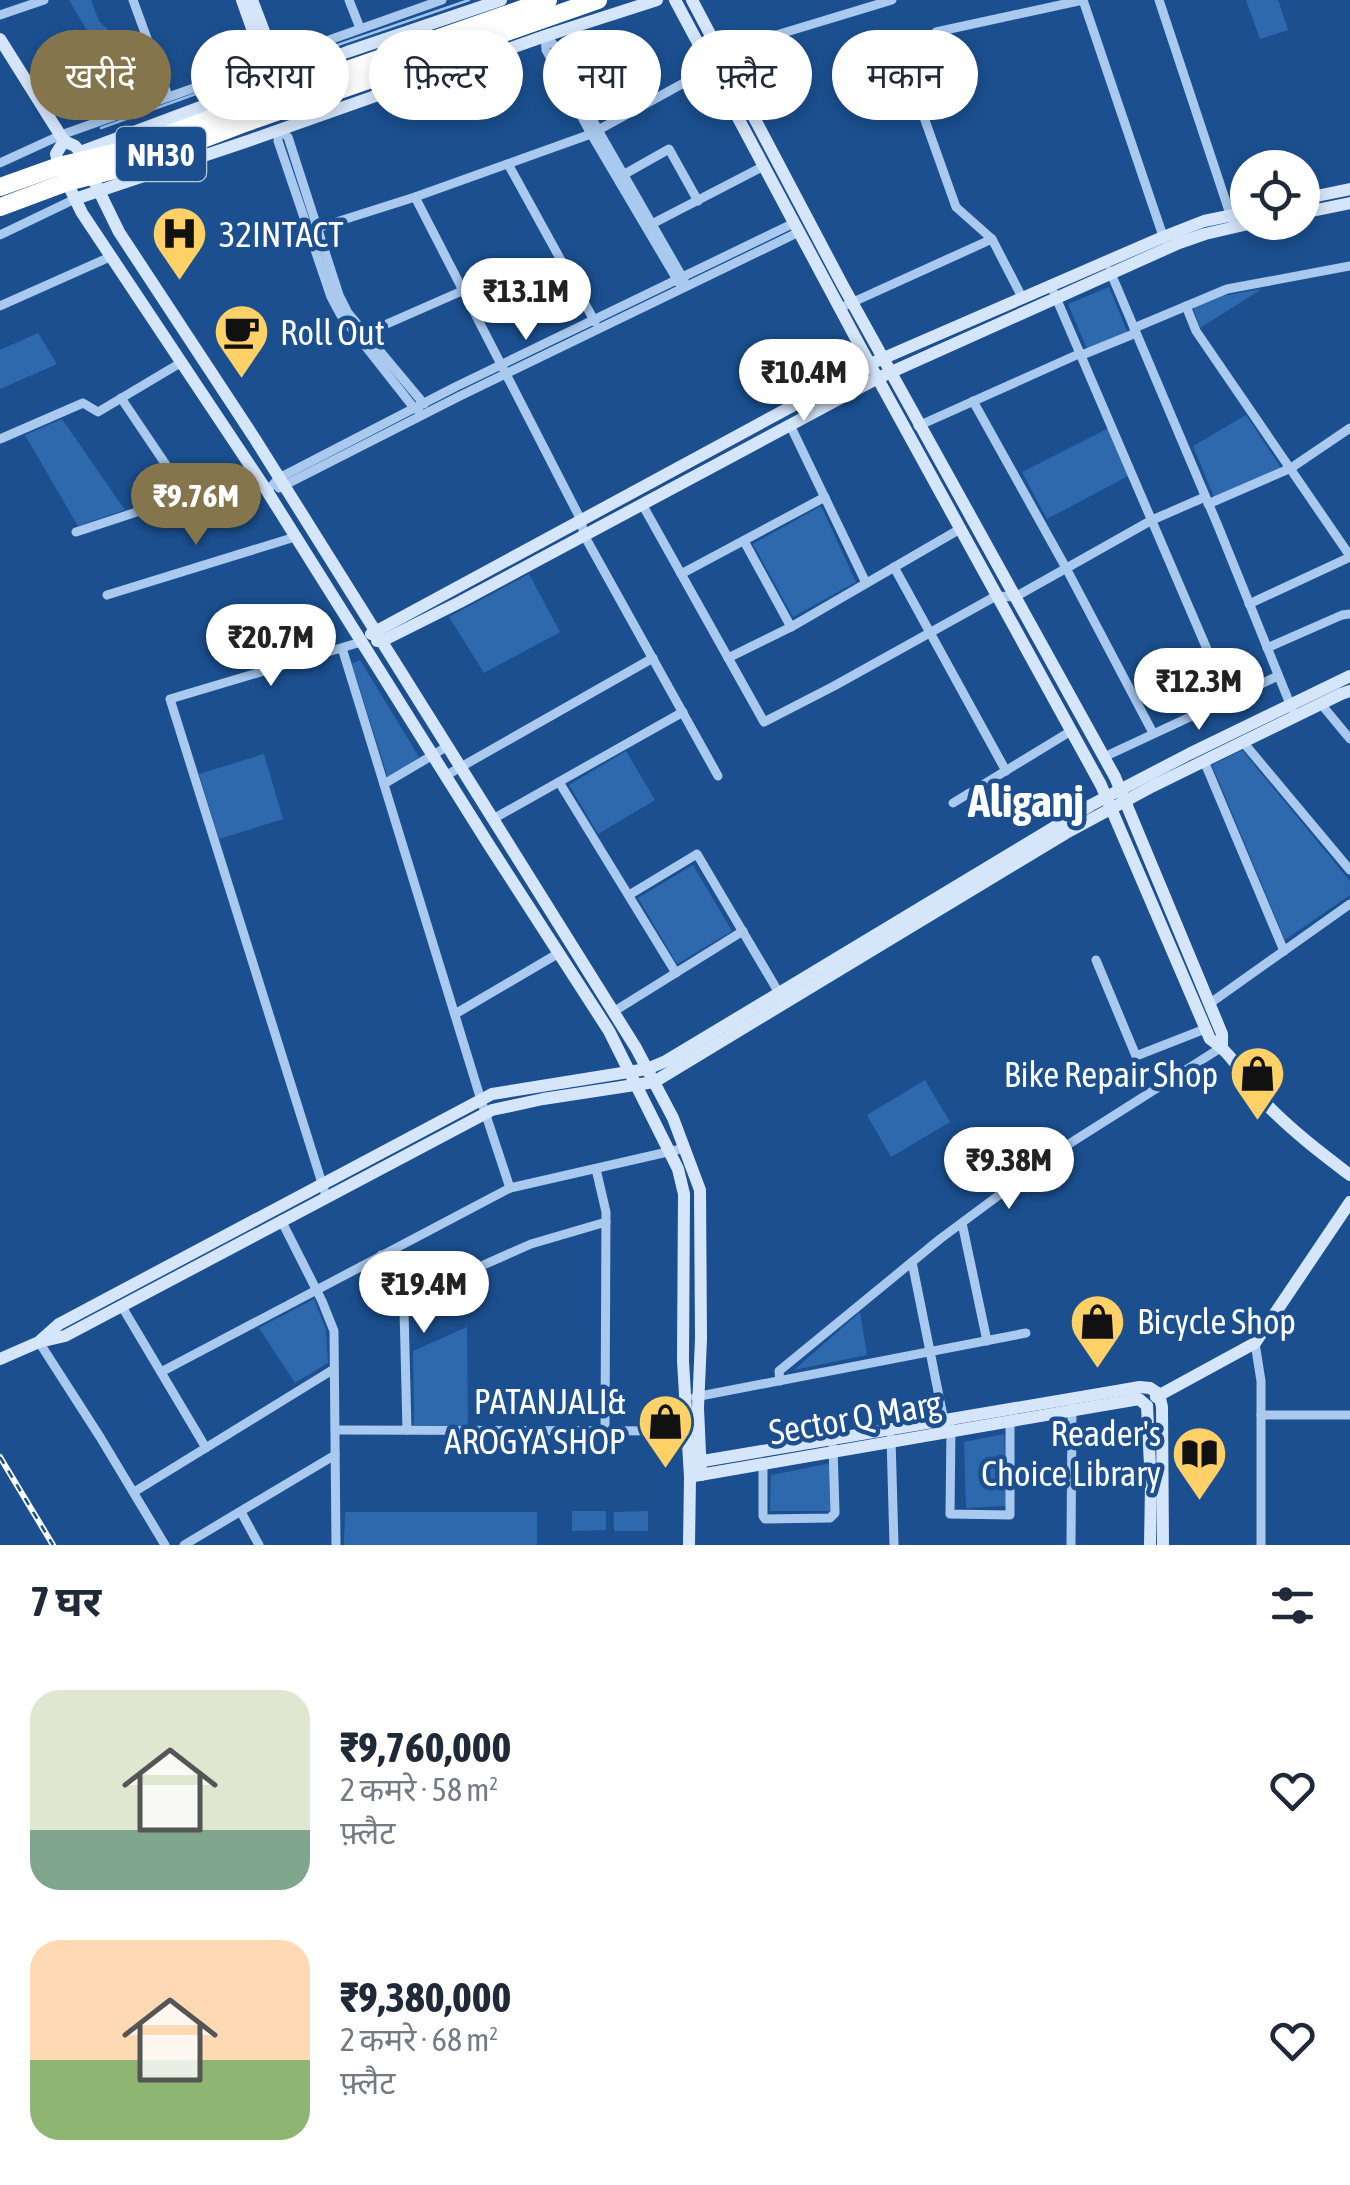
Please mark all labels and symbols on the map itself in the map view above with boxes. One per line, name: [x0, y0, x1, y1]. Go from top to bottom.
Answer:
road number: NH30: [116, 127, 206, 181]
hospital icon: 32INTACT: [150, 204, 210, 283]
place label: 32INTACT: [219, 214, 344, 254]
pin: ₹13.1M: [445, 258, 607, 343]
cafe icon: Roll Out: [211, 302, 271, 381]
place label: Roll Out: [280, 312, 385, 352]
pin: ₹10.4M: [723, 339, 885, 424]
pin: ₹9.76M: [115, 463, 277, 548]
pin: ₹20.7M: [190, 604, 352, 689]
pin: ₹12.3M: [1118, 648, 1280, 733]
district label: Aliganj: [967, 775, 1084, 827]
shop icon: Bike Repair Shop: [1227, 1044, 1287, 1123]
place label: Bike Repair Shop: [1004, 1054, 1218, 1094]
pin: ₹9.38M: [928, 1127, 1090, 1212]
pin: ₹19.4M: [343, 1251, 505, 1336]
shop icon: Bicycle Shop: [1068, 1291, 1128, 1370]
place label: Bicycle Shop: [1137, 1301, 1296, 1341]
place label: PATANJALI& AROGYA SHOP: [444, 1381, 626, 1461]
street label: Sector Q Marg: [766, 1382, 944, 1452]
shop icon: PATANJALI& AROGYA SHOP: [635, 1391, 695, 1470]
place label: Reader's Choice Library: [981, 1413, 1161, 1493]
library icon: Reader's Choice Library: [1170, 1423, 1230, 1502]

